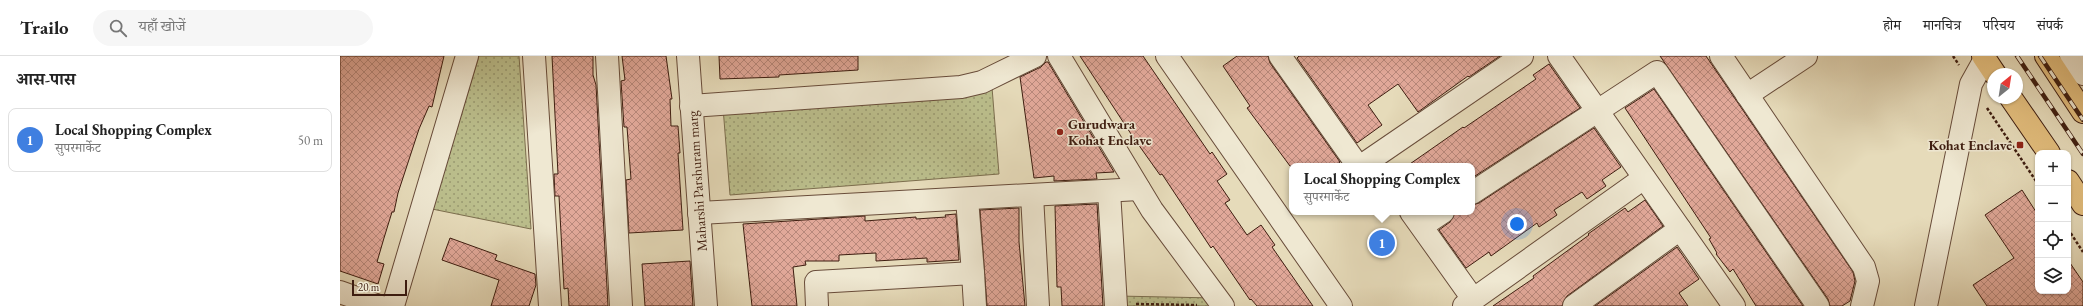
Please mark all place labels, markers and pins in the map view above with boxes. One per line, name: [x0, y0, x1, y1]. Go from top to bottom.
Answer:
place label: Gurudwara Kohat Enclave: [1068, 115, 1152, 149]
marker: Gurudwara Kohat Enclave: [1055, 127, 1065, 137]
place label: Kohat Enclave: [1928, 136, 2012, 154]
marker: Kohat Enclave: [2015, 140, 2025, 150]
pin: 1: [1369, 228, 1395, 258]

